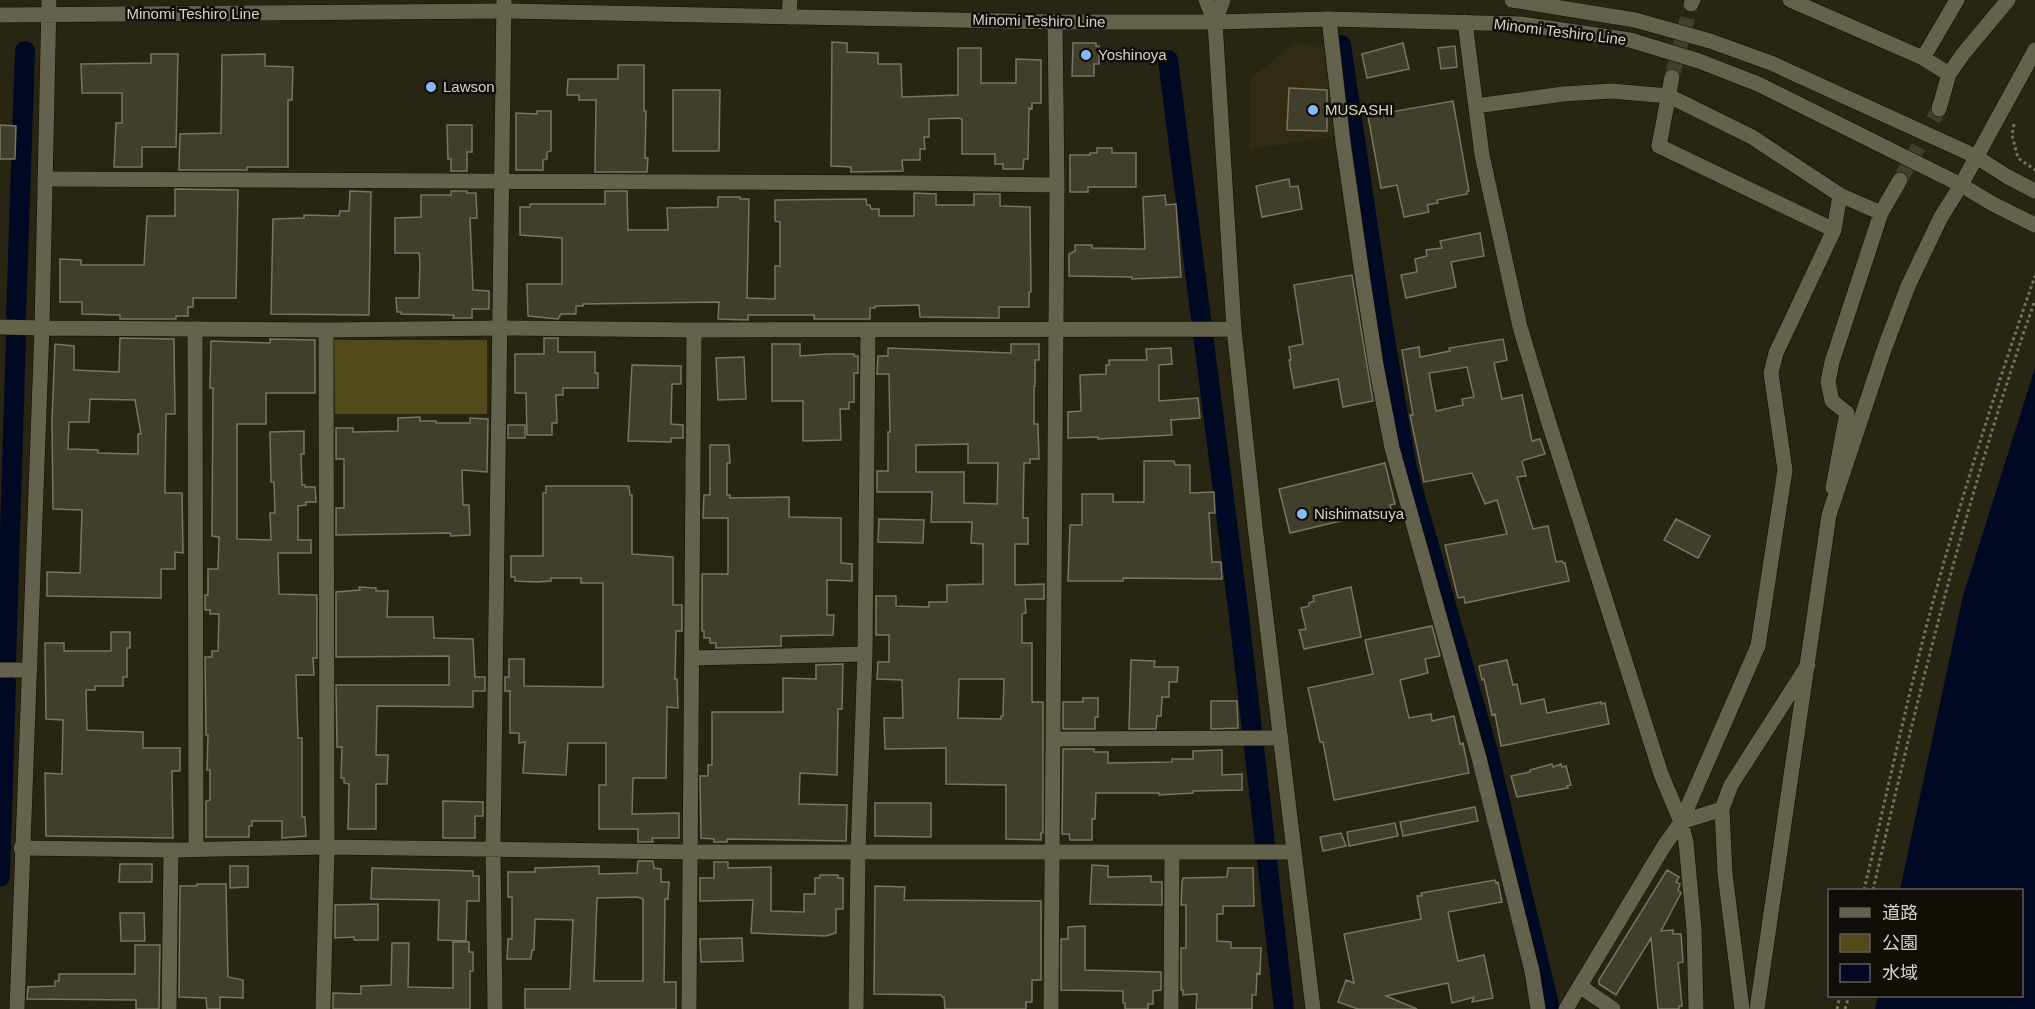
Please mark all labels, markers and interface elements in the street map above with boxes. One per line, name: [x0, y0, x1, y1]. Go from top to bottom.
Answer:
street label: Minomi Teshiro Line: [126, 5, 260, 22]
street label: Minomi Teshiro Line: [972, 11, 1106, 30]
street label: Minomi Teshiro Line: [1493, 15, 1627, 48]
place label: Yoshinoya: [1098, 46, 1167, 63]
marker: Yoshinoya: [1079, 48, 1093, 62]
place label: Lawson: [443, 78, 495, 95]
marker: Lawson: [424, 80, 438, 94]
place label: MUSASHI: [1325, 101, 1393, 118]
marker: MUSASHI: [1306, 103, 1320, 117]
place label: Nishimatsuya: [1314, 505, 1405, 522]
marker: Nishimatsuya: [1295, 507, 1309, 521]
legend: [1828, 889, 2023, 997]
text: 道路: [1882, 903, 1918, 923]
text: 公園: [1882, 933, 1918, 953]
text: 水域: [1882, 963, 1918, 983]

